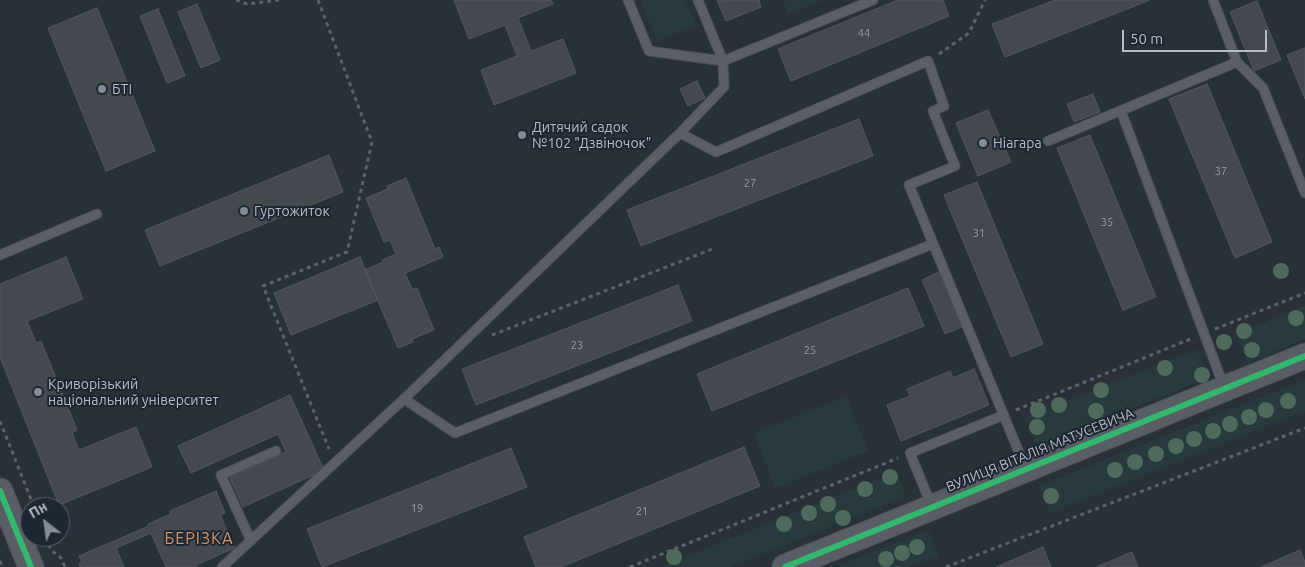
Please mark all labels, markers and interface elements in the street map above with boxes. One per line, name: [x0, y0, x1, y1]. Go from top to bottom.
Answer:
scale bar: [1125, 20, 1270, 52]
house number: 44: [858, 26, 870, 40]
text: 50 m: [1130, 30, 1163, 47]
place label: БТІ: [112, 81, 132, 97]
marker: БТІ: [96, 83, 108, 95]
place label: Дитячий садок №102 "Дзвіночок": [532, 119, 651, 152]
marker: Дитячий садок №102 "Дзвіночок": [516, 129, 528, 141]
place label: Ніагара: [993, 135, 1042, 151]
marker: Ніагара: [977, 137, 989, 149]
house number: 37: [1215, 164, 1227, 178]
house number: 27: [744, 176, 756, 190]
place label: Гуртожиток: [254, 203, 330, 219]
marker: Гуртожиток: [238, 205, 250, 217]
house number: 35: [1101, 215, 1113, 229]
house number: 31: [973, 226, 985, 240]
house number: 23: [571, 338, 583, 352]
house number: 25: [804, 343, 816, 357]
place label: Криворізький національний університет: [48, 376, 219, 408]
marker: Криворізький національний університет: [32, 386, 44, 398]
street label: ВУЛИЦЯ ВІТАЛІЯ МАТУСЕВИЧА: [944, 405, 1136, 495]
north arrow: [20, 497, 70, 547]
text: Пн: [26, 498, 50, 521]
house number: 19: [411, 501, 423, 515]
house number: 21: [636, 504, 648, 518]
district label: БЕРІЗКА: [164, 529, 234, 549]

